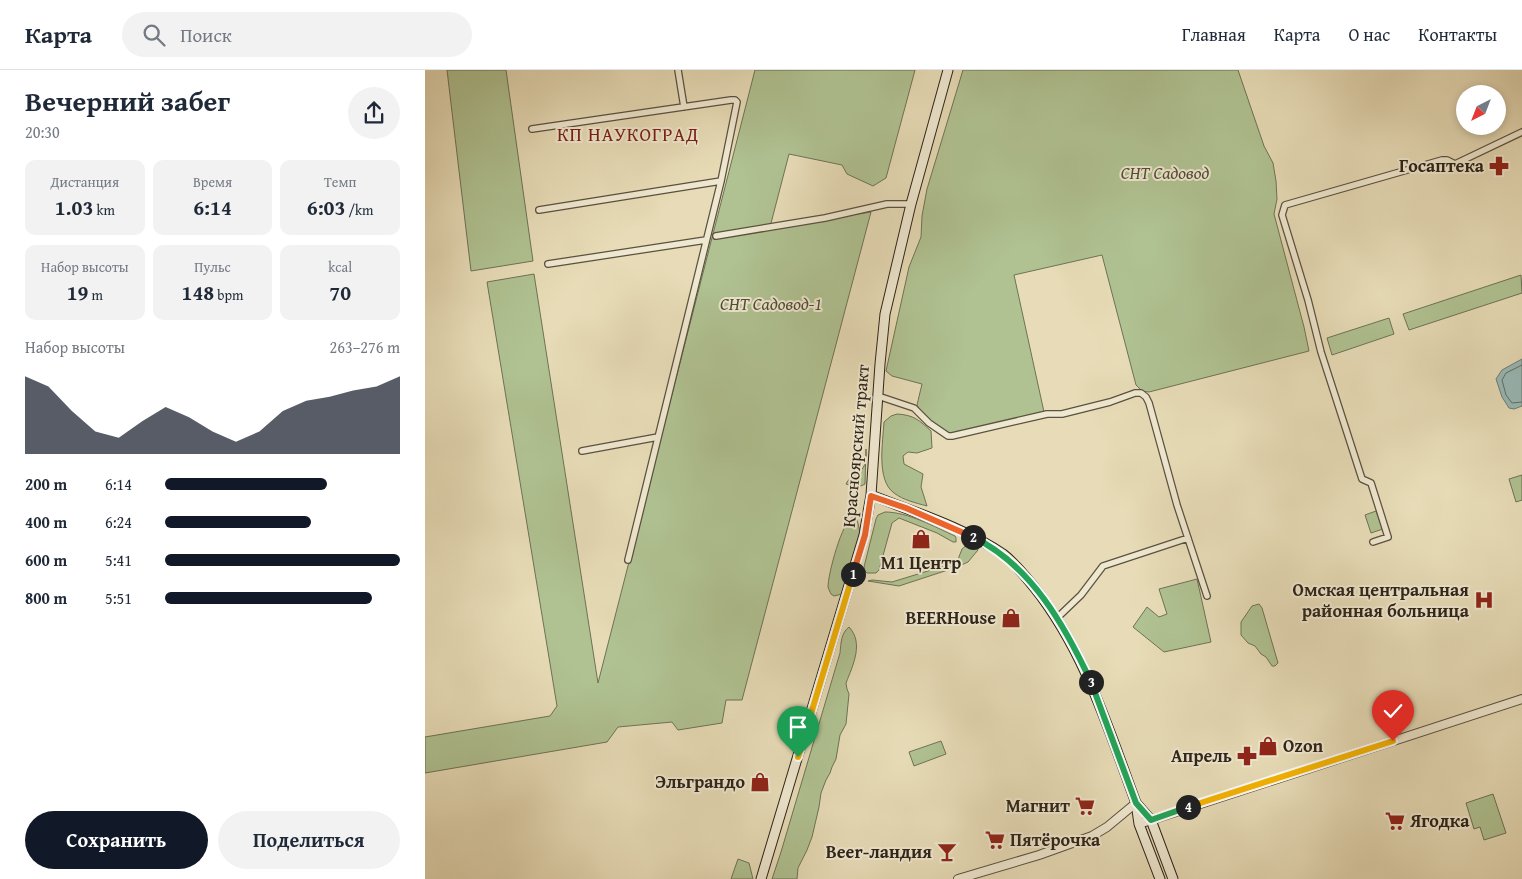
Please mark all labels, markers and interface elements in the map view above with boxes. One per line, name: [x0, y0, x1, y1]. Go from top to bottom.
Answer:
search box: [122, 12, 472, 57]
text: Карта: [25, 17, 92, 52]
icon: search: [140, 21, 168, 49]
text: Поиск: [180, 21, 232, 49]
text: Главная: [1182, 21, 1246, 48]
text: Карта: [1274, 21, 1320, 48]
text: О нас: [1348, 21, 1390, 48]
text: Контакты: [1418, 21, 1497, 48]
text: Вечерний забег: [25, 80, 230, 121]
north arrow: [1456, 85, 1506, 135]
map controls: [1456, 85, 1506, 135]
button: share: [348, 87, 400, 139]
text: 20:30: [25, 120, 60, 144]
district label: КП НАУКОГРАД: [557, 120, 699, 148]
place label: Госаптека: [1399, 152, 1485, 179]
pharmacy icon: Госаптека: [1488, 155, 1510, 177]
park label: СНТ Садовод: [1121, 159, 1210, 186]
text: Дистанция: [51, 172, 119, 192]
text: Время: [193, 172, 232, 192]
text: Темп: [324, 172, 356, 192]
text: 1.03: [55, 192, 93, 223]
text: 6:14: [193, 192, 232, 223]
text: 6:03: [307, 192, 345, 223]
text: km: [93, 200, 115, 220]
text: /km: [345, 200, 374, 220]
text: Набор высоты: [41, 257, 129, 277]
text: Пульс: [194, 257, 231, 277]
text: kcal: [328, 257, 352, 277]
text: 19: [67, 277, 88, 308]
text: 148: [182, 277, 214, 308]
text: 70: [329, 277, 351, 308]
text: m: [88, 285, 103, 305]
text: bpm: [214, 285, 243, 305]
park label: СНТ Садовод-1: [720, 290, 822, 317]
text: Набор высоты: [25, 335, 125, 359]
text: 263–276 m: [330, 335, 400, 359]
street label: Красноярский тракт: [835, 363, 876, 529]
text: 200 m: [25, 472, 67, 496]
text: 6:14: [105, 472, 132, 496]
text: 400 m: [25, 510, 67, 534]
text: 6:24: [105, 510, 132, 534]
pin: 2: [961, 524, 985, 550]
text: 2: [970, 527, 977, 547]
shop icon: М1 Центр: [910, 528, 932, 550]
text: 600 m: [25, 548, 67, 572]
text: 5:41: [105, 548, 132, 572]
place label: М1 Центр: [881, 549, 961, 576]
pin: 1: [841, 562, 865, 586]
text: 1: [850, 564, 857, 584]
place label: Омская центральная районная больница: [1293, 576, 1470, 624]
text: 800 m: [25, 586, 67, 610]
text: 5:51: [105, 586, 132, 610]
hospital icon: Омская центральная районная больница: [1473, 589, 1495, 611]
place label: BEERHouse: [905, 604, 996, 631]
shop icon: BEERHouse: [1000, 607, 1022, 629]
pin: 3: [1079, 670, 1103, 694]
text: 3: [1088, 672, 1095, 692]
pin: [1372, 690, 1414, 741]
icon: check: [1379, 697, 1407, 725]
pin: [777, 706, 819, 757]
icon: arrive: [784, 713, 812, 741]
place label: Ozon: [1283, 732, 1323, 759]
shop icon: Ozon: [1257, 735, 1279, 757]
place label: Апрель: [1171, 742, 1232, 769]
pharmacy icon: Апрель: [1236, 745, 1258, 767]
place label: Эльграндо: [655, 768, 745, 795]
shop icon: Эльграндо: [749, 771, 771, 793]
place label: Магнит: [1006, 792, 1070, 819]
pin: 4: [1175, 794, 1201, 820]
supermarket icon: Магнит: [1074, 795, 1096, 817]
text: 4: [1185, 797, 1192, 817]
place label: Ягодка: [1409, 807, 1470, 834]
supermarket icon: Ягодка: [1384, 810, 1406, 832]
button: Сохранить: [25, 811, 208, 869]
button: Поделиться: [218, 811, 400, 869]
place label: Пятёрочка: [1010, 826, 1101, 853]
supermarket icon: Пятёрочка: [984, 829, 1006, 851]
place label: Beer-ландия: [826, 838, 932, 865]
bar icon: Beer-ландия: [936, 841, 958, 863]

